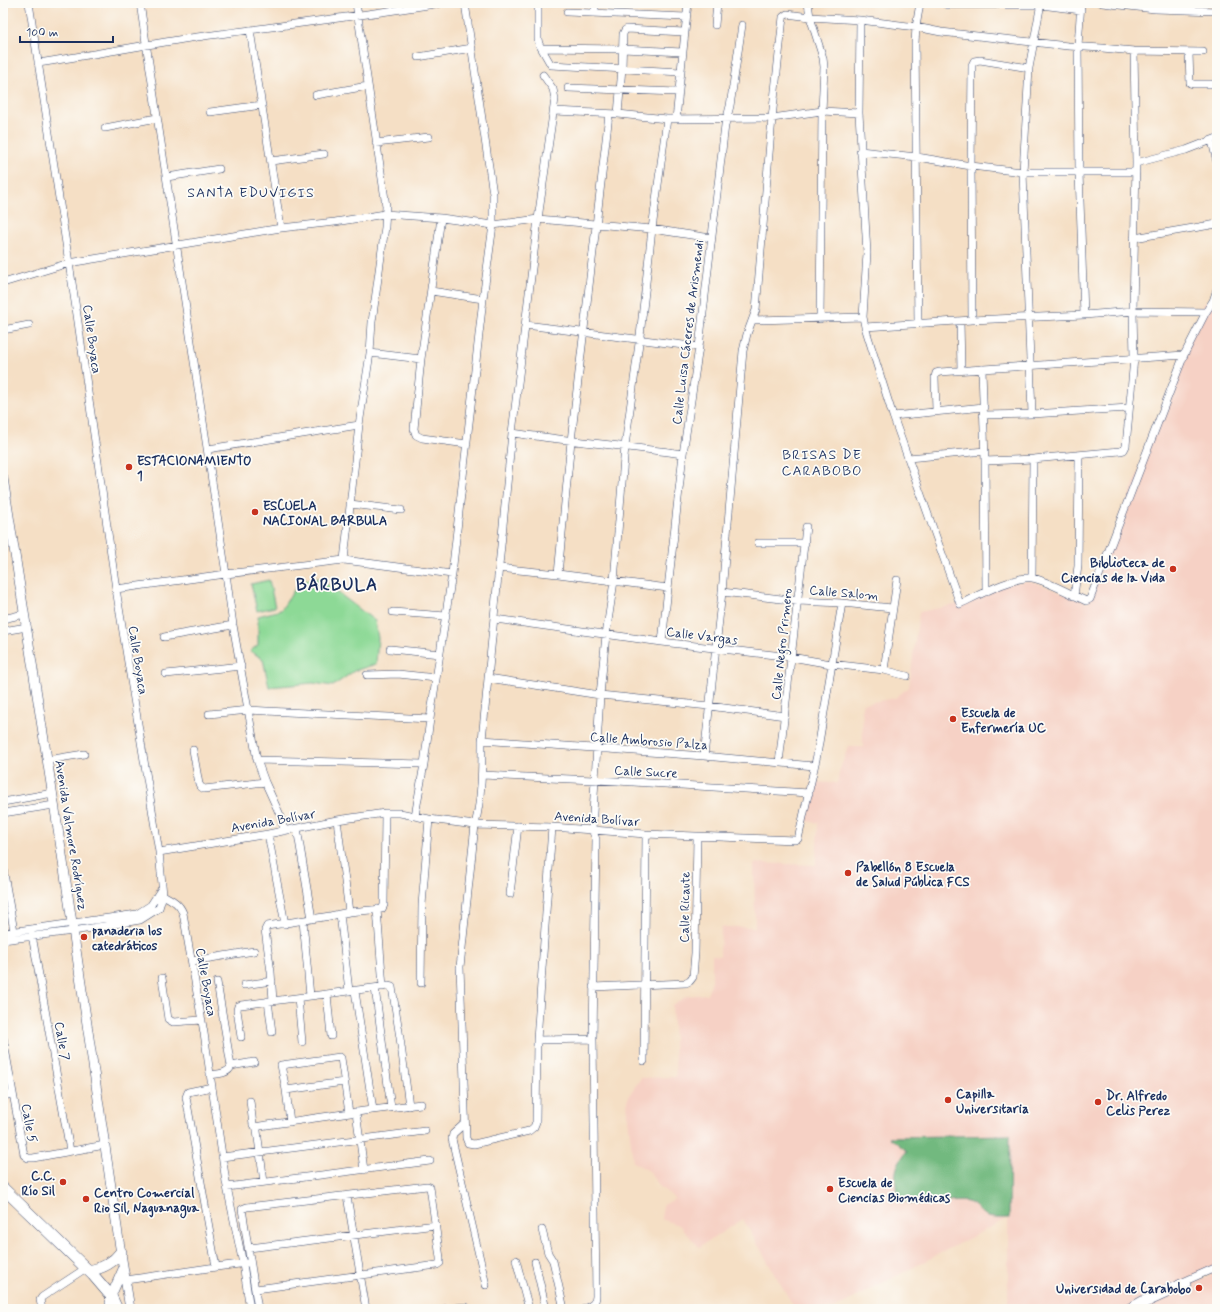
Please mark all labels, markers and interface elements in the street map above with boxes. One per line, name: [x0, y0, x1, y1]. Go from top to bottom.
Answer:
scale bar: [20, 18, 113, 44]
text: 100 m: [26, 25, 58, 41]
district label: SANTA EDUVIGIS: [187, 184, 315, 202]
street label: Calle Luisa Cáceres de Arismendi: [669, 239, 708, 426]
street label: Calle Boyaca: [78, 304, 105, 375]
district label: BRISAS DE CARABOBO: [781, 446, 863, 480]
place label: ESTACIONAMIENTO 1: [137, 453, 252, 485]
marker: ESTACIONAMIENTO 1: [124, 462, 134, 472]
place label: ESCUELA NACIONAL BARBULA: [263, 498, 387, 530]
marker: ESCUELA NACIONAL BARBULA: [250, 507, 260, 517]
place label: Biblioteca de Ciencias de la Vida: [1061, 555, 1166, 587]
marker: Biblioteca de Ciencias de la Vida: [1168, 564, 1178, 574]
district label: BÁRBULA: [296, 573, 378, 596]
street label: Calle Salom: [809, 582, 879, 605]
street label: Calle Negro Primero: [768, 587, 799, 701]
street label: Calle Vargas: [665, 624, 739, 650]
street label: Calle Boyaca: [124, 625, 151, 696]
place label: Escuela de Enfermería UC: [961, 705, 1047, 737]
marker: Escuela de Enfermería UC: [948, 714, 958, 724]
street label: Calle Ambrosio Palza: [589, 729, 709, 754]
street label: Avenida Valmore Rodríguez: [50, 759, 91, 912]
street label: Calle Sucre: [614, 762, 678, 783]
street label: Avenida Bolívar: [230, 806, 317, 837]
street label: Avenida Bolívar: [554, 808, 641, 831]
place label: Pabellón 8 Escuela de Salud Pública FCS: [856, 859, 970, 891]
marker: Pabellón 8 Escuela de Salud Pública FCS: [843, 868, 853, 878]
street label: Calle Ricaute: [676, 871, 695, 943]
place label: panaderia los catedráticos: [92, 923, 162, 955]
marker: panaderia los catedráticos: [79, 932, 89, 942]
street label: Calle Boyaca: [191, 947, 220, 1018]
street label: Calle 7: [50, 1020, 73, 1062]
place label: Capilla Universitaria: [956, 1086, 1029, 1118]
place label: Dr. Alfredo Celis Perez: [1106, 1088, 1171, 1120]
marker: Capilla Universitaria: [943, 1095, 953, 1105]
marker: Dr. Alfredo Celis Perez: [1093, 1097, 1103, 1107]
street label: Calle 5: [17, 1102, 40, 1144]
place label: C.C. Río Sil: [21, 1168, 56, 1200]
place label: Escuela de Ciencias Biomédicas: [838, 1175, 950, 1207]
marker: C.C. Río Sil: [58, 1177, 68, 1187]
marker: Escuela de Ciencias Biomédicas: [825, 1184, 835, 1194]
place label: Centro Comercial Rio Sil, Naguanagua: [94, 1185, 200, 1219]
marker: Centro Comercial Rio Sil, Naguanagua: [81, 1194, 91, 1204]
place label: Universidad de Carabobo: [1056, 1281, 1191, 1298]
marker: Universidad de Carabobo: [1194, 1283, 1204, 1293]

